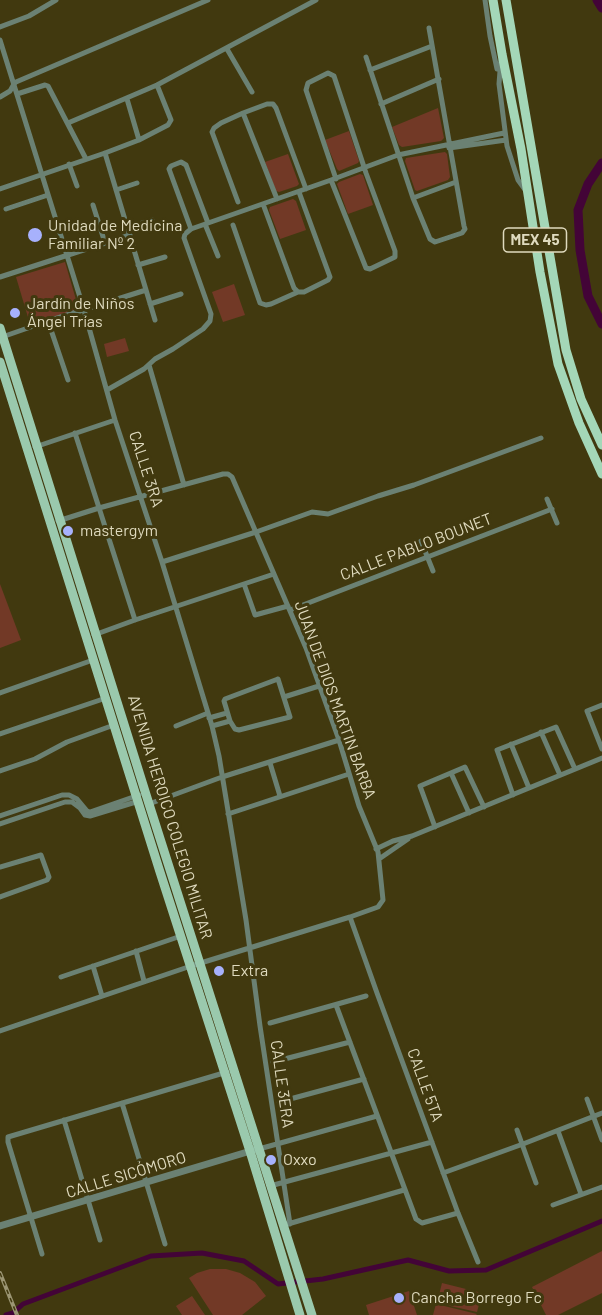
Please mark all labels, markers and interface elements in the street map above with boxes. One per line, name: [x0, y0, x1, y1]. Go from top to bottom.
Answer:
place label: Unidad de Medicina Familiar Nº 2: [48, 216, 182, 254]
marker: Unidad de Medicina Familiar Nº 2: [26, 226, 44, 244]
road number: MEX 45: [504, 228, 566, 252]
place label: Jardín de Niños Ángel Trías: [27, 294, 135, 332]
marker: Jardín de Niños Ángel Trías: [8, 306, 22, 320]
street label: CALLE 3RA: [125, 429, 167, 509]
street label: CALLE PABLO BOUNET: [337, 509, 495, 585]
place label: mastergym: [80, 521, 158, 541]
marker: mastergym: [61, 524, 75, 538]
street label: JUAN DE DIOS MARTIN BARBA: [290, 598, 380, 802]
street label: AVENIDA HEROICO COLEGIO MILITAR: [124, 693, 216, 941]
place label: Extra: [231, 961, 268, 981]
marker: Extra: [212, 964, 226, 978]
street label: CALLE 3ERA: [266, 1039, 298, 1129]
street label: CALLE 5TA: [403, 1046, 447, 1124]
street label: CALLE SICÓMORO: [64, 1148, 188, 1202]
place label: Oxxo: [283, 1150, 317, 1170]
marker: Oxxo: [264, 1153, 278, 1167]
place label: Cancha Borrego Fc: [411, 1288, 542, 1308]
marker: Cancha Borrego Fc: [392, 1291, 406, 1305]

